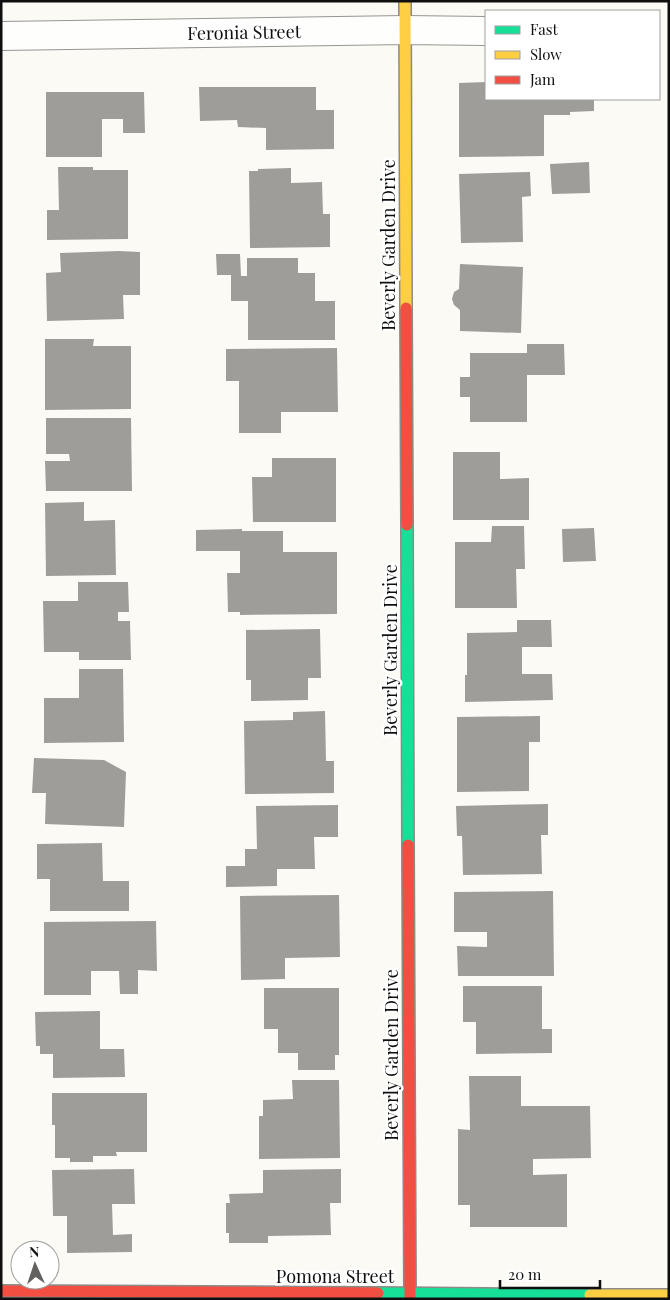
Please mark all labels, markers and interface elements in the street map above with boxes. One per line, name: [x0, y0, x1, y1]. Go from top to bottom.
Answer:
legend: [485, 10, 660, 100]
street label: Feronia Street: [187, 19, 302, 45]
text: Fast: [530, 19, 559, 39]
text: Slow: [530, 44, 562, 64]
text: Jam: [529, 69, 556, 89]
street label: Beverly Garden Drive: [376, 159, 400, 331]
street label: Beverly Garden Drive: [378, 564, 402, 736]
street label: Beverly Garden Drive: [379, 969, 403, 1141]
north arrow: [10, 1240, 60, 1290]
text: N: [29, 1242, 40, 1261]
scale bar: [500, 1258, 600, 1290]
street label: Pomona Street: [276, 1264, 395, 1288]
text: 20 m: [508, 1264, 542, 1284]

